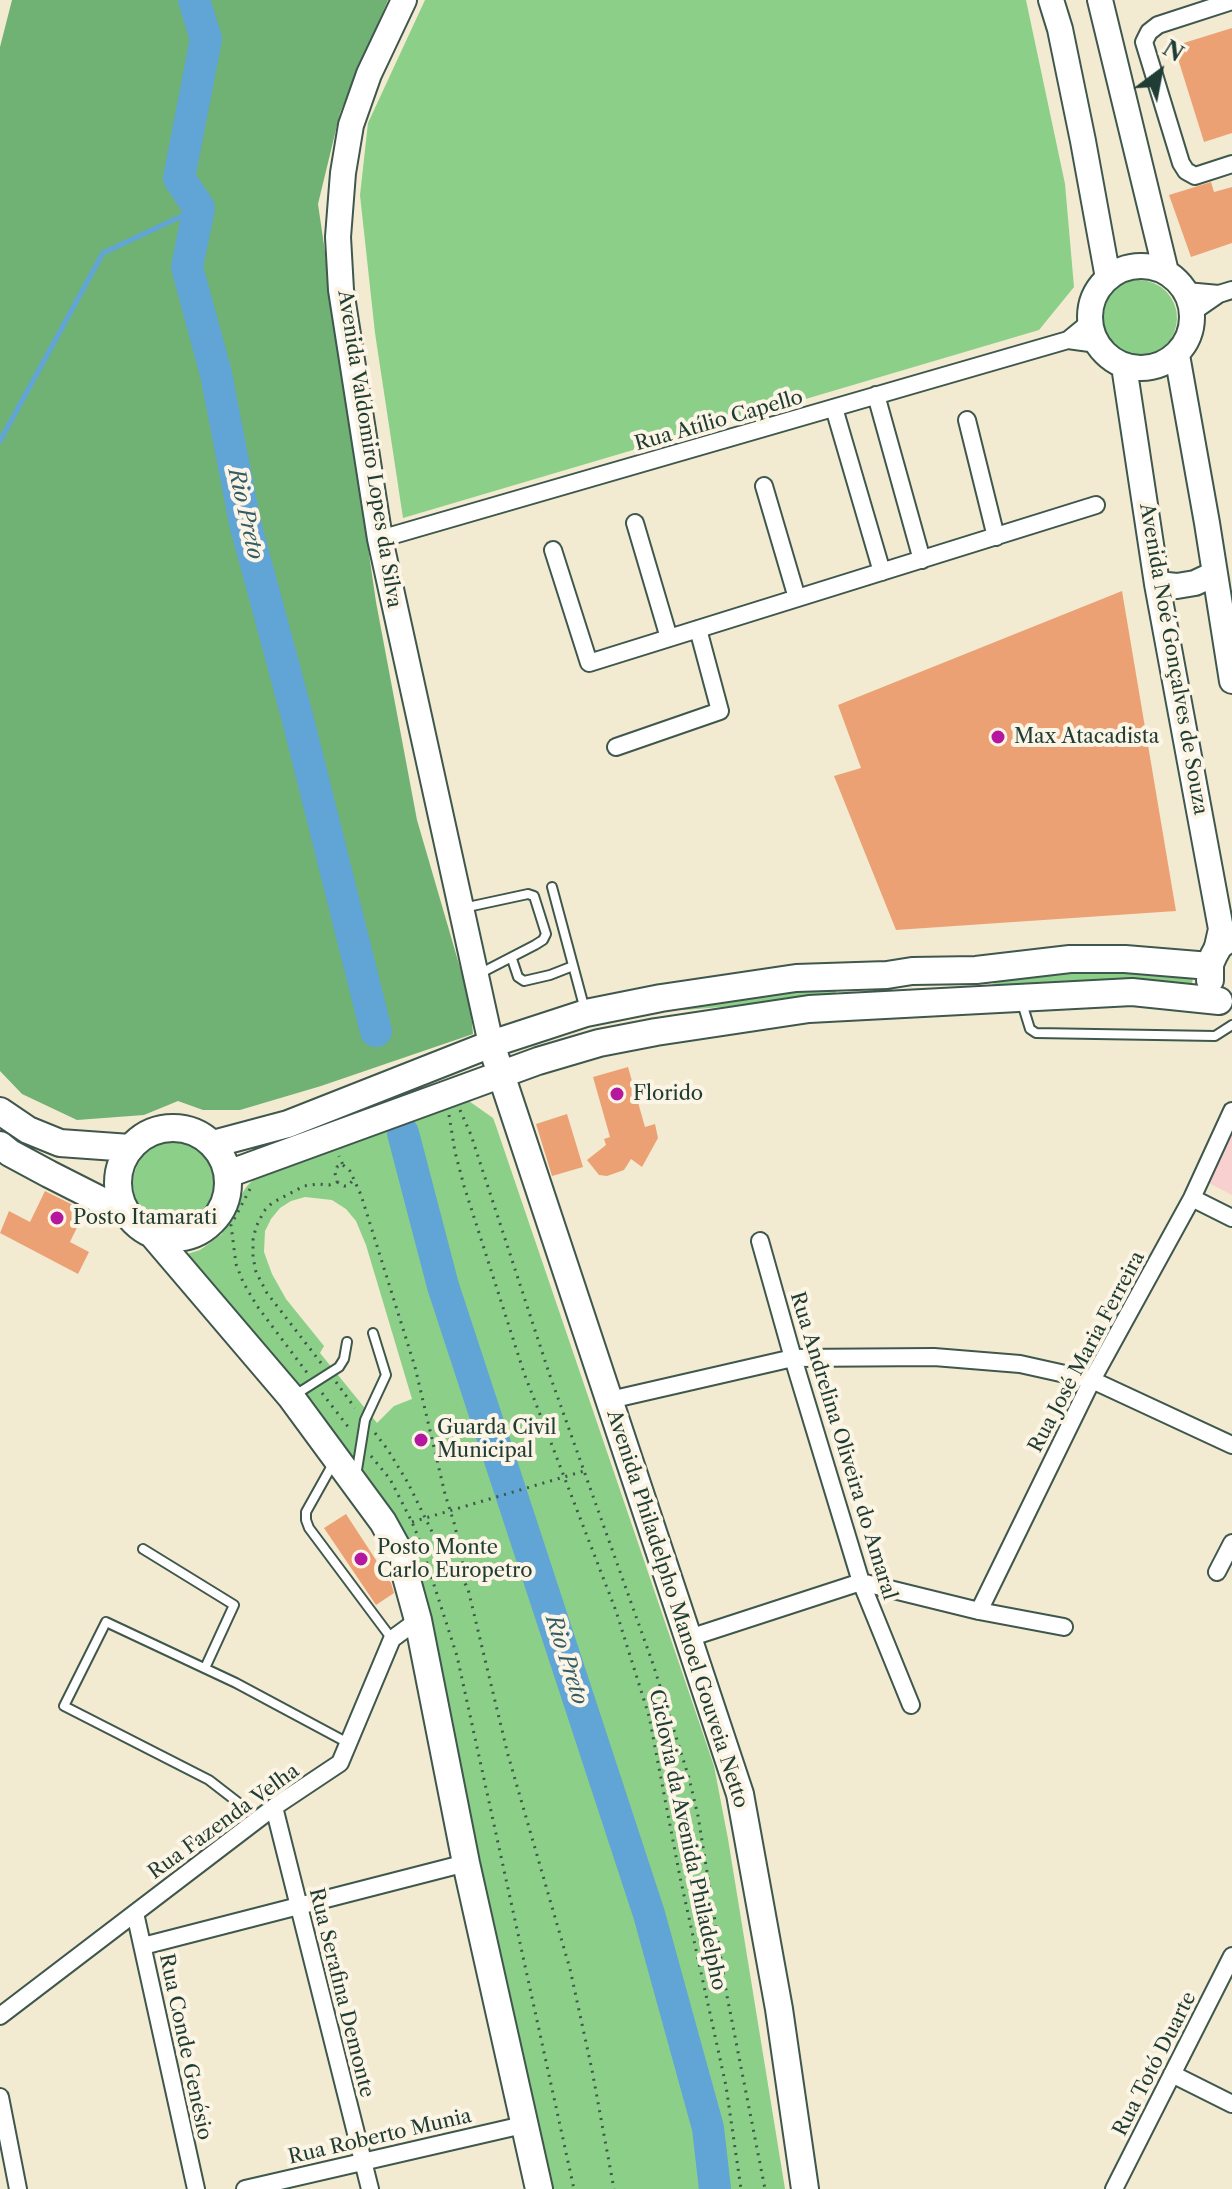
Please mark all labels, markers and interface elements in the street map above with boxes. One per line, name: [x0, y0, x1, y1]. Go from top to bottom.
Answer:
north arrow: [1120, 32, 1200, 112]
text: N: [1158, 35, 1188, 68]
street label: Avenida Valdomiro Lopes da Silva: [332, 288, 406, 610]
street label: Rua Atílio Capello: [632, 386, 806, 456]
water label: Rio Preto: [222, 466, 268, 562]
street label: Avenida Noé Gonçalves de Souza: [1134, 501, 1212, 817]
place label: Max Atacadista: [1014, 725, 1159, 749]
marker: Max Atacadista: [989, 728, 1007, 746]
place label: Florido: [633, 1082, 703, 1106]
marker: Florido: [608, 1085, 626, 1103]
place label: Posto Itamarati: [73, 1206, 217, 1230]
marker: Posto Itamarati: [48, 1209, 66, 1227]
street label: Rua José Maria Ferreira: [1024, 1247, 1150, 1457]
street label: Rua Andrelina Oliveira do Amaral: [785, 1289, 901, 1603]
street label: Avenida Philadelpho Manoel Gouveia Netto: [601, 1407, 753, 1811]
place label: Guarda Civil Municipal: [437, 1416, 556, 1463]
marker: Guarda Civil Municipal: [412, 1431, 430, 1449]
place label: Posto Monte Carlo Europetro: [377, 1536, 532, 1583]
marker: Posto Monte Carlo Europetro: [352, 1550, 370, 1568]
water label: Rio Preto: [539, 1612, 593, 1708]
street label: Ciclovia da Avenida Philadelpho: [643, 1687, 731, 1993]
street label: Rua Fazenda Velha: [144, 1759, 304, 1885]
street label: Rua Serafina Demonte: [303, 1886, 379, 2100]
street label: Rua Conde Genésio: [154, 1952, 216, 2142]
street label: Rua Totó Duarte: [1108, 1988, 1202, 2140]
street label: Rua Roberto Munia: [286, 2104, 474, 2170]

